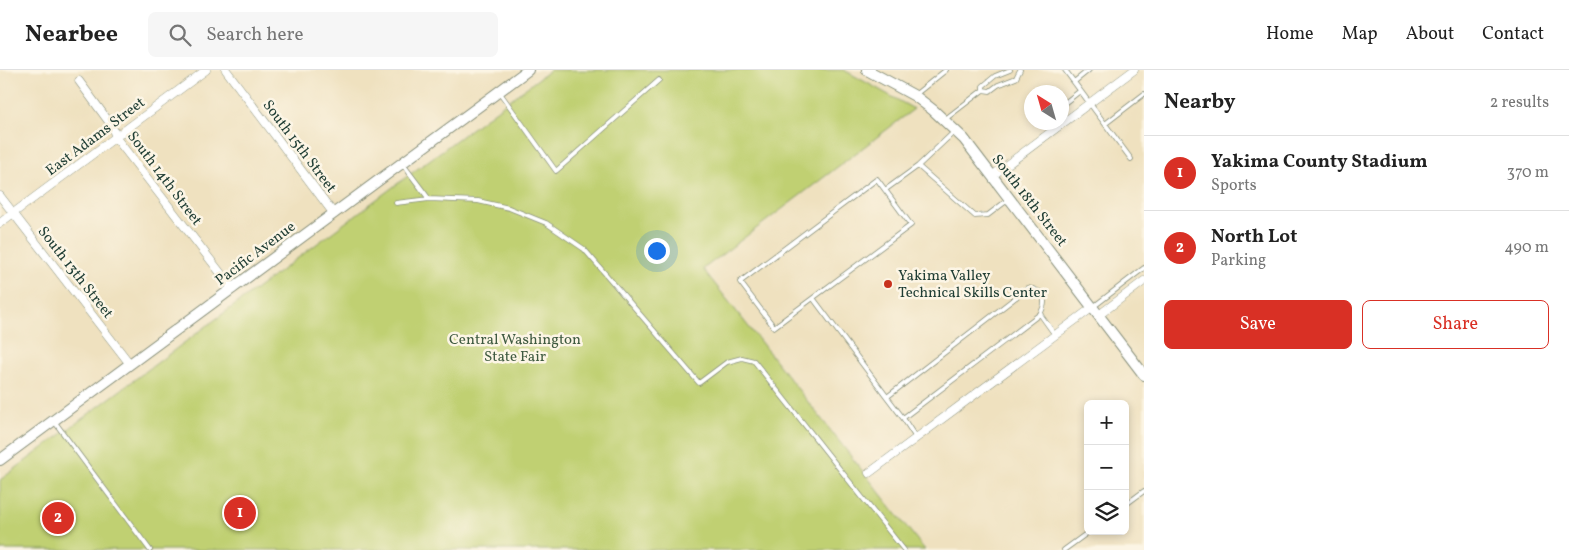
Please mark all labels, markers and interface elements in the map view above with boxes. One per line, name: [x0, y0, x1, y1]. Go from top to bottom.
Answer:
search box: [148, 12, 498, 57]
text: Nearbee: [25, 18, 118, 52]
icon: search: [166, 21, 194, 49]
text: Search here: [206, 22, 303, 48]
text: Home: [1266, 22, 1314, 47]
text: Map: [1342, 22, 1378, 47]
text: About: [1406, 22, 1454, 47]
text: Contact: [1482, 22, 1544, 47]
north arrow: [1024, 85, 1069, 130]
text: Nearby: [1164, 88, 1235, 117]
text: 2 results: [1490, 92, 1549, 114]
street label: East Adams Street: [42, 93, 150, 182]
street label: South 15th Street: [257, 96, 341, 198]
street label: South 14th Street: [121, 127, 206, 230]
text: Yakima County Stadium: [1211, 149, 1428, 175]
street label: South 18th Street: [986, 150, 1072, 251]
text: 1: [1177, 162, 1183, 184]
text: 370 m: [1507, 162, 1549, 184]
text: Sports: [1211, 175, 1257, 197]
street label: Pacific Avenue: [211, 217, 300, 291]
street label: South 13th Street: [32, 222, 118, 324]
text: North Lot: [1211, 224, 1297, 250]
text: 2: [1176, 237, 1184, 259]
text: 490 m: [1504, 237, 1549, 259]
your location: [644, 238, 670, 264]
text: Parking: [1211, 250, 1266, 272]
place label: Yakima Valley Technical Skills Center: [898, 266, 1047, 304]
marker: Yakima Valley Technical Skills Center: [882, 278, 894, 290]
button: Save: [1164, 300, 1352, 349]
button: Share: [1362, 300, 1549, 349]
park label: Central Washington State Fair: [449, 330, 581, 368]
map controls: [1084, 400, 1129, 535]
button: +: [1084, 400, 1129, 445]
button: −: [1084, 445, 1129, 490]
button: layers: [1084, 490, 1129, 535]
pin: 1: [224, 494, 256, 532]
pin: 2: [42, 499, 74, 537]

